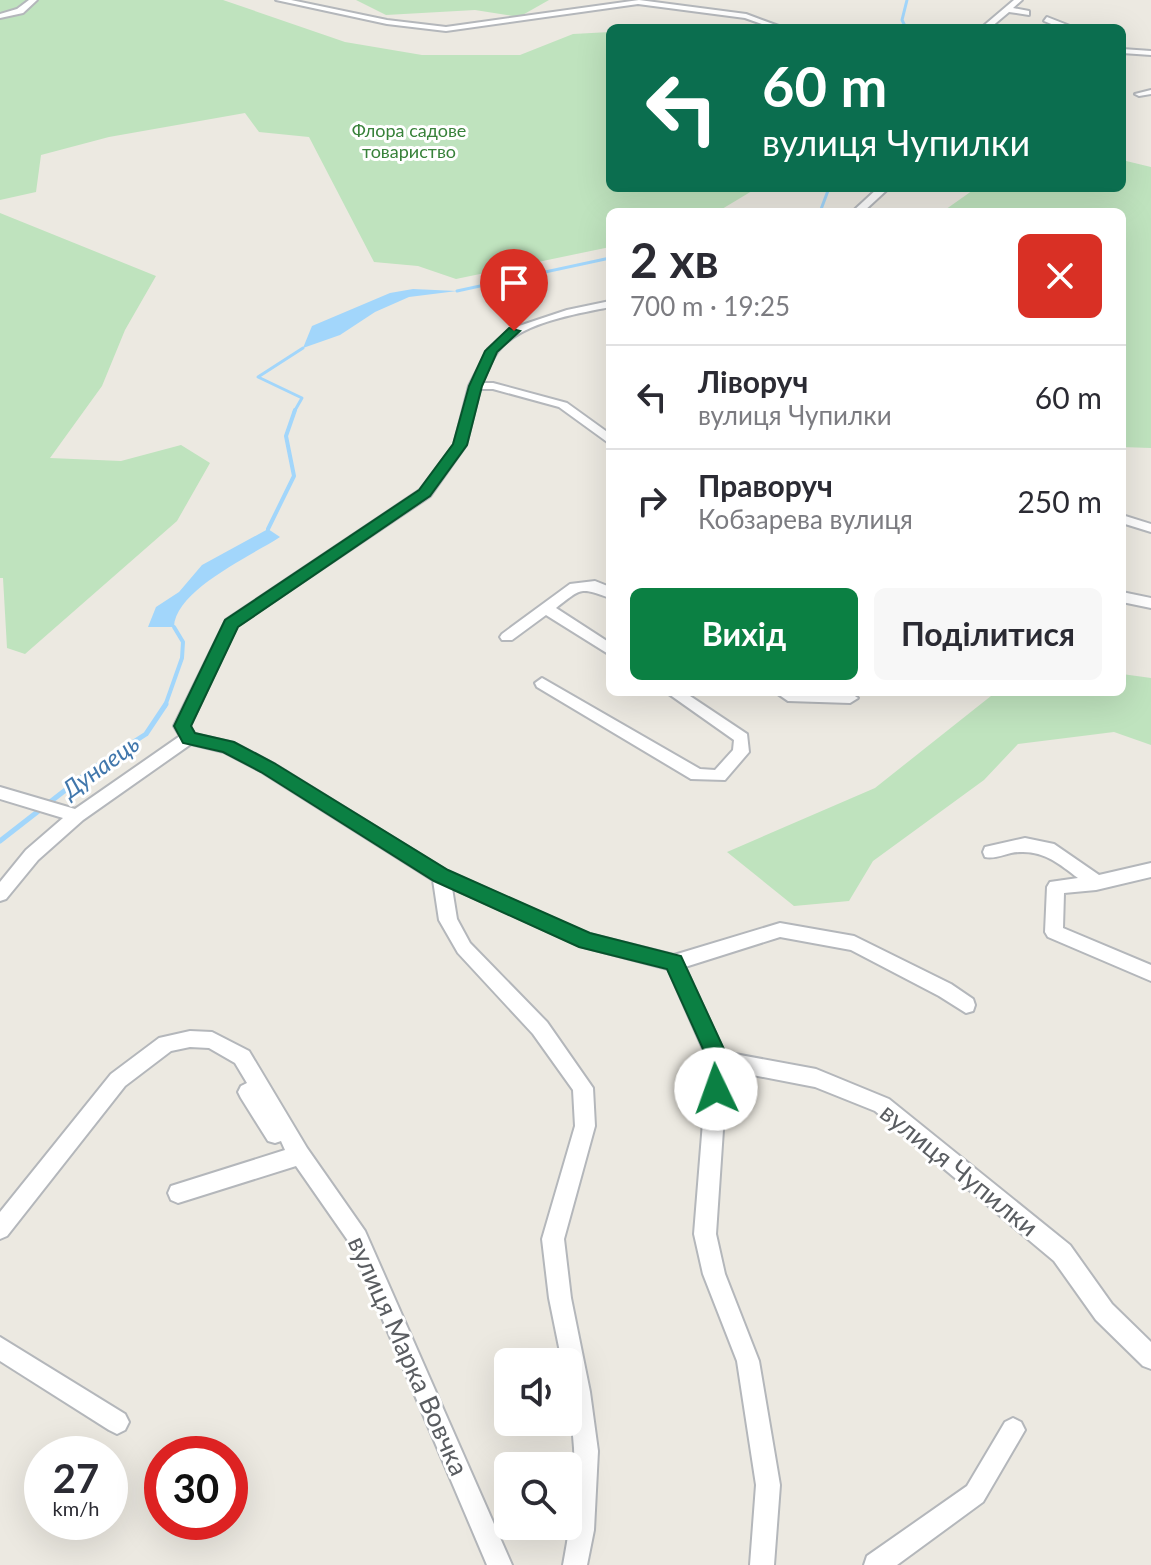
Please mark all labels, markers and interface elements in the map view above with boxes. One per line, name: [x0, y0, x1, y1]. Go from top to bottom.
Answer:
text: 60 m: [762, 52, 887, 119]
icon: left: [630, 56, 734, 160]
park label: Флора садове товариство: [352, 119, 466, 162]
text: вулиця Чупилки: [762, 120, 1030, 164]
text: 2 хв: [630, 231, 719, 288]
button: close: [1018, 234, 1102, 318]
pin: [480, 249, 548, 331]
icon: arrive: [492, 261, 536, 305]
text: 700 m · 19:25: [630, 290, 790, 322]
text: Ліворуч: [698, 363, 808, 399]
icon: left: [630, 375, 674, 419]
text: 60 m: [1035, 379, 1102, 415]
text: вулиця Чупилки: [698, 399, 892, 431]
text: Праворуч: [698, 467, 833, 503]
icon: right: [630, 479, 674, 523]
text: 250 m: [1017, 483, 1102, 519]
text: Кобзарева вулиця: [698, 503, 913, 535]
button: Вихід: [630, 588, 858, 680]
button: Поділитися: [874, 588, 1102, 680]
water label: Дунаець: [54, 728, 144, 805]
position arrow: [674, 1047, 758, 1131]
street label: вулиця Чупилки: [874, 1096, 1045, 1243]
street label: вулиця Марка Вовчка: [342, 1231, 476, 1480]
map controls: [494, 1348, 582, 1540]
button: sound: [494, 1348, 582, 1436]
speed limit sign: 30: [144, 1436, 248, 1540]
button: search: [494, 1452, 582, 1540]
text: 27: [53, 1454, 99, 1502]
text: km/h: [53, 1496, 99, 1520]

